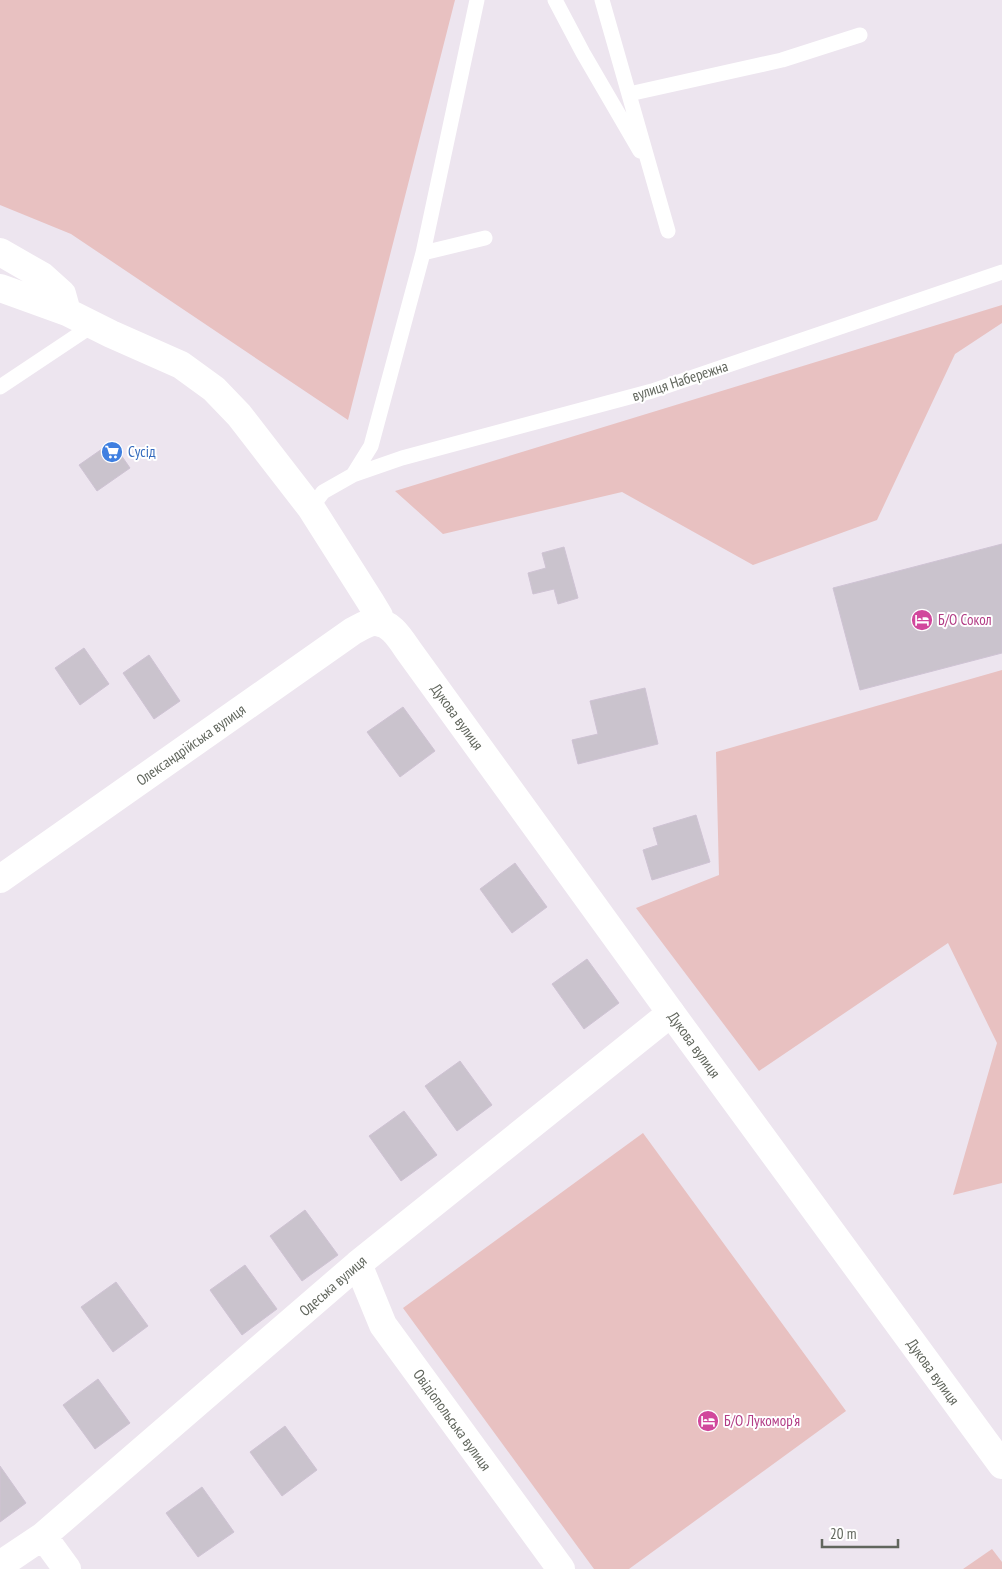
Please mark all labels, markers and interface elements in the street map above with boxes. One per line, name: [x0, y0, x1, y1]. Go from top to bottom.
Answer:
street label: вулиця Набережна: [629, 356, 730, 405]
supermarket icon: Сусід: [100, 440, 124, 464]
place label: Сусід: [128, 442, 156, 461]
hotel icon: Б/О Сокол: [910, 608, 934, 632]
place label: Б/О Сокол: [938, 610, 992, 629]
street label: Дукова вулиця: [427, 680, 488, 754]
street label: Олександрійська вулиця: [132, 700, 249, 789]
street label: Дукова вулиця: [664, 1008, 725, 1082]
street label: Одеська вулиця: [295, 1251, 370, 1320]
street label: Дукова вулиця: [903, 1335, 964, 1409]
street label: Овідіопольська вулиця: [409, 1365, 496, 1474]
hotel icon: Б/О Лукомор'я: [696, 1409, 720, 1433]
place label: Б/О Лукомор'я: [724, 1411, 800, 1430]
scale bar: [822, 1516, 898, 1548]
text: 20 m: [830, 1524, 856, 1543]

